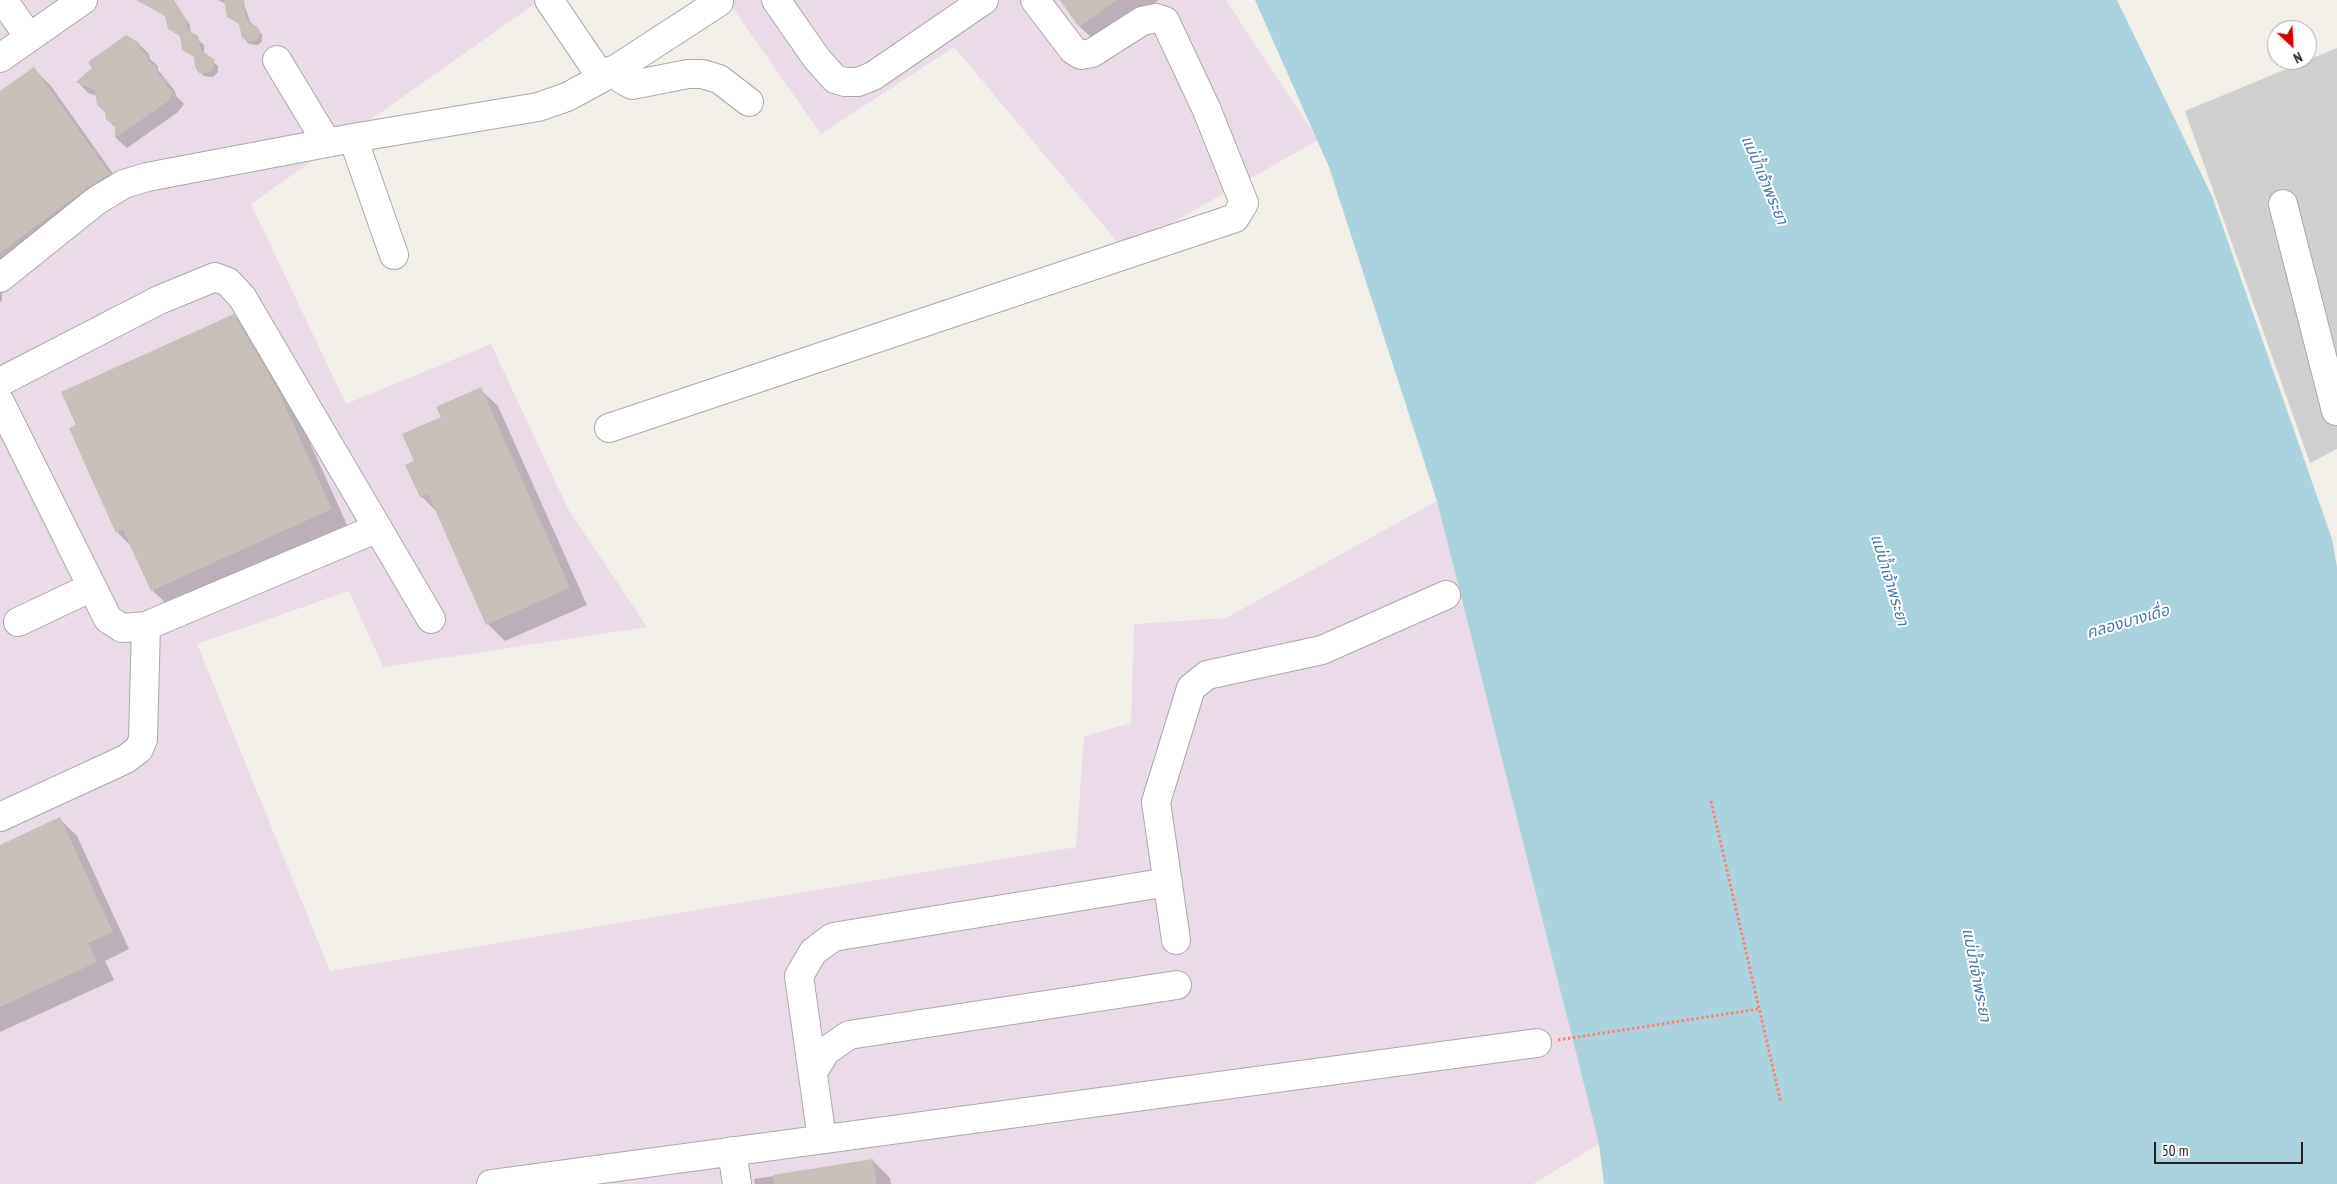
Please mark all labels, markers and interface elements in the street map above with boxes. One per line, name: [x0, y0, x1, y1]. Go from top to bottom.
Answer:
north arrow: [2267, 20, 2317, 70]
text: N: [2291, 48, 2305, 67]
water label: แม่น้ำเจ้าพระยา: [1737, 133, 1791, 227]
water label: แม่น้ำเจ้าพระยา: [1866, 532, 1912, 628]
water label: คลองบางเดื่อ: [2084, 601, 2172, 643]
water label: แม่น้ำเจ้าพระยา: [1958, 927, 1994, 1023]
scale bar: [2157, 1132, 2306, 1164]
text: 50 m: [2162, 1141, 2188, 1160]

